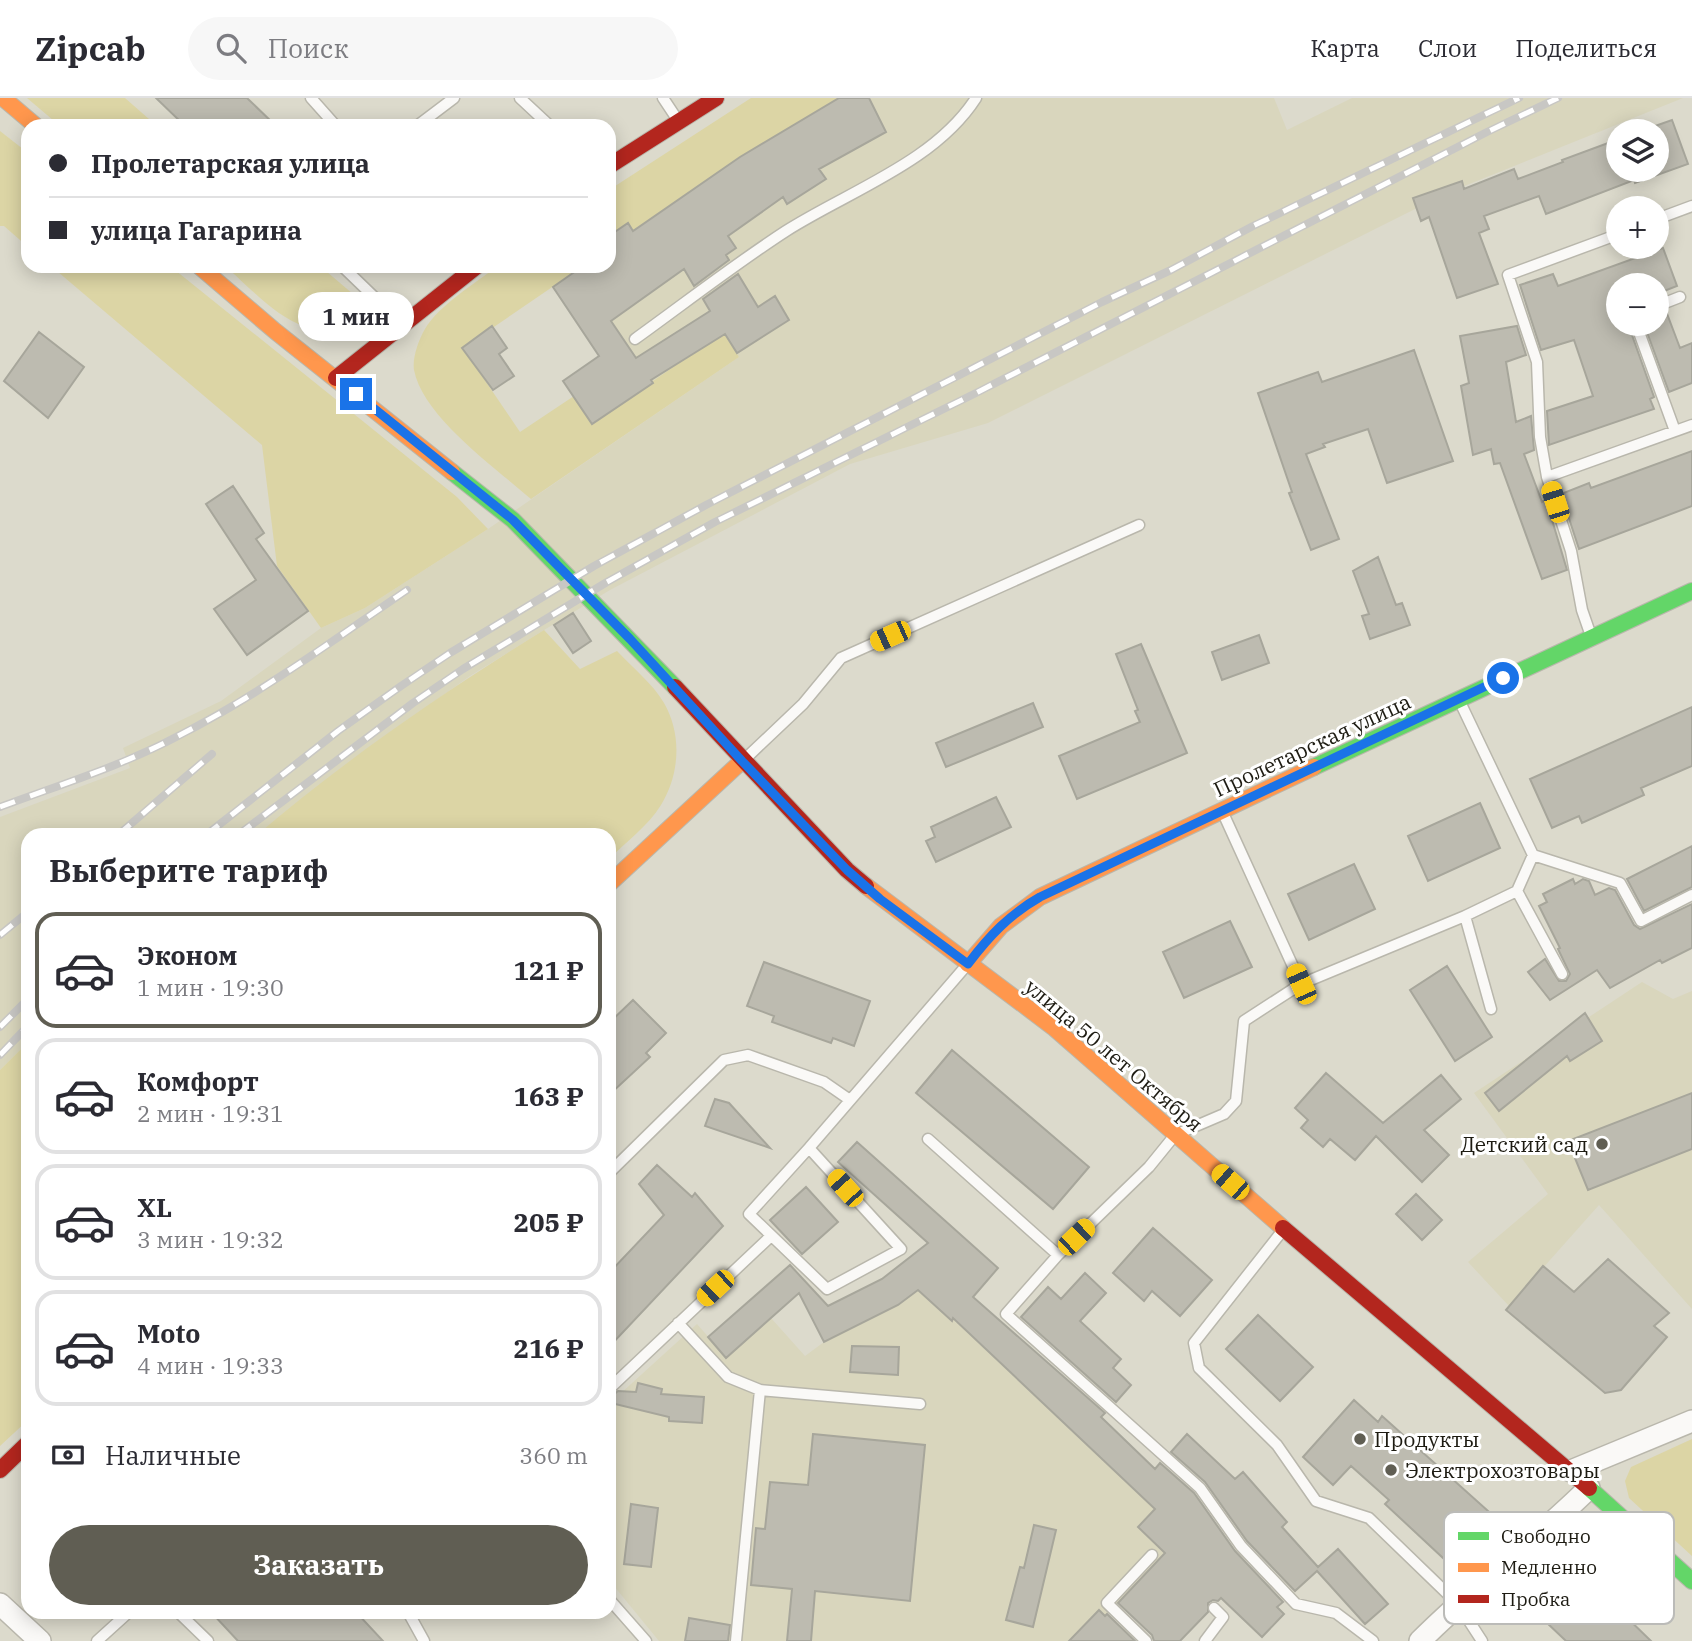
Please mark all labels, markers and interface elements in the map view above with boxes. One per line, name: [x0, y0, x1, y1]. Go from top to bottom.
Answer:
search box: [188, 17, 678, 80]
text: Zipcab: [35, 27, 146, 70]
icon: search: [212, 29, 250, 67]
text: Поиск: [268, 31, 349, 65]
text: Карта: [1310, 32, 1380, 64]
text: Слои: [1418, 32, 1477, 64]
text: Поделиться: [1515, 32, 1657, 64]
map controls: [1606, 119, 1669, 336]
button: layers: [1606, 119, 1669, 182]
text: Пролетарская улица: [91, 146, 370, 180]
button: +: [1606, 196, 1669, 259]
text: улица Гагарина: [91, 213, 302, 247]
button: −: [1606, 273, 1669, 336]
callout: 1 мин: [298, 292, 414, 342]
text: 1 мин: [322, 301, 390, 331]
route end: [340, 378, 372, 410]
car: [1539, 479, 1572, 525]
car: [867, 618, 914, 654]
route start: [1487, 662, 1519, 694]
street label: Пролетарская улица: [1209, 687, 1415, 803]
text: Выберите тариф: [49, 849, 329, 891]
text: Эконом: [137, 938, 238, 972]
icon: car: [53, 939, 116, 1002]
text: 121 ₽: [513, 953, 584, 987]
car: [1283, 961, 1320, 1007]
text: 1 мин · 19:30: [137, 972, 284, 1002]
street label: улица 50 лет Октября: [1019, 972, 1209, 1138]
text: Комфорт: [137, 1064, 259, 1098]
icon: car: [53, 1065, 116, 1128]
text: 163 ₽: [513, 1079, 584, 1113]
text: 2 мин · 19:31: [137, 1098, 284, 1128]
place label: Детский сад: [1461, 1130, 1588, 1158]
marker: Детский сад: [1594, 1136, 1610, 1152]
car: [1208, 1160, 1253, 1204]
car: [824, 1165, 867, 1211]
text: XL: [137, 1190, 172, 1224]
icon: car: [53, 1191, 116, 1254]
text: 205 ₽: [513, 1205, 584, 1239]
car: [1054, 1215, 1099, 1259]
text: 3 мин · 19:32: [137, 1224, 284, 1254]
car: [693, 1266, 738, 1310]
text: Moto: [137, 1316, 200, 1350]
icon: car: [53, 1317, 116, 1380]
text: 216 ₽: [513, 1331, 584, 1365]
text: 4 мин · 19:33: [137, 1350, 284, 1380]
place label: Продукты: [1374, 1425, 1479, 1453]
marker: Продукты: [1352, 1431, 1368, 1447]
icon: cash: [49, 1436, 87, 1474]
text: Наличные: [105, 1438, 241, 1472]
text: 360 m: [519, 1440, 588, 1470]
place label: Электрохозтовары: [1405, 1456, 1600, 1484]
marker: Электрохозтовары: [1383, 1462, 1399, 1478]
legend: [1444, 1512, 1674, 1624]
text: Свободно: [1501, 1524, 1591, 1548]
button: Заказать: [49, 1525, 588, 1605]
text: Медленно: [1501, 1555, 1597, 1579]
text: Пробка: [1501, 1587, 1570, 1611]

